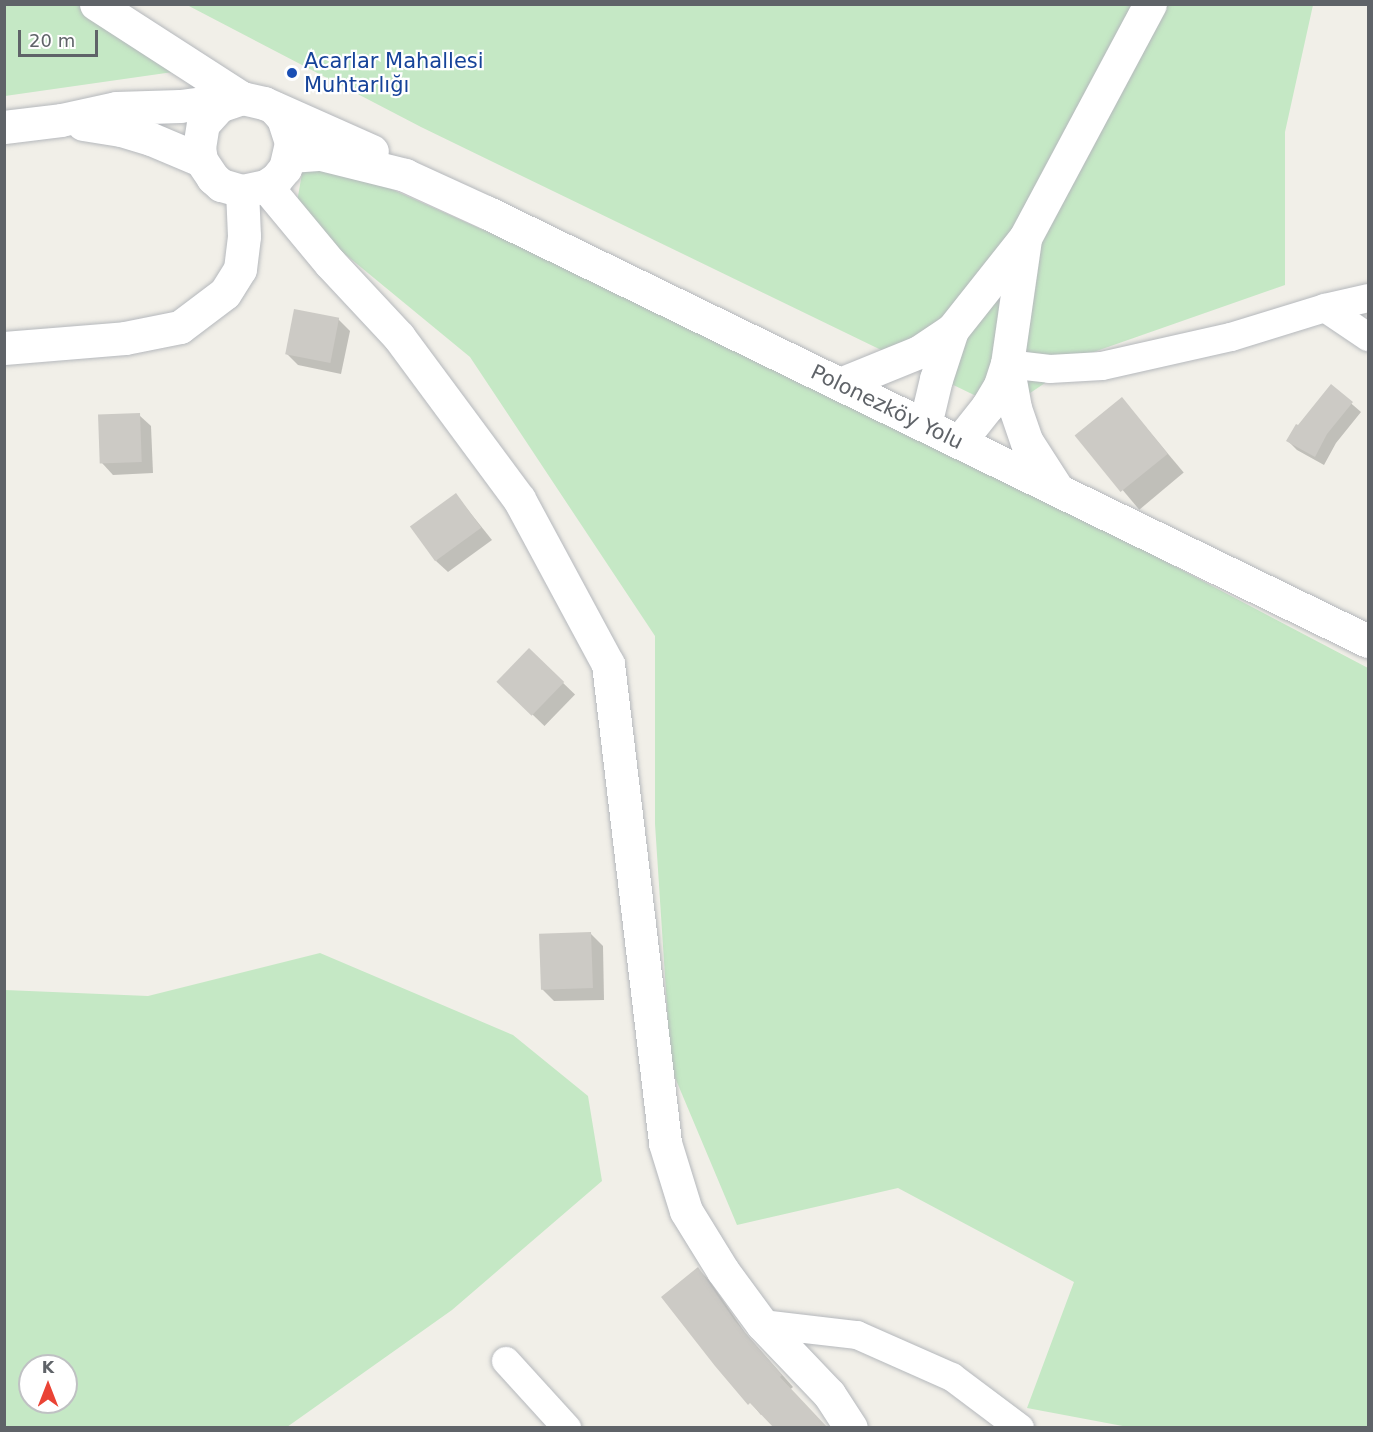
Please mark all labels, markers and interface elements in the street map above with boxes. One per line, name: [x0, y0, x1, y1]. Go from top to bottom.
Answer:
scale bar: [21, 18, 100, 56]
text: 20 m: [29, 30, 75, 51]
place label: Acarlar Mahallesi Muhtarlığı: [304, 48, 484, 98]
marker: Acarlar Mahallesi Muhtarlığı: [285, 66, 299, 80]
street label: Polonezköy Yolu: [807, 359, 967, 455]
north arrow: [18, 1354, 78, 1414]
text: K: [42, 1358, 54, 1377]

